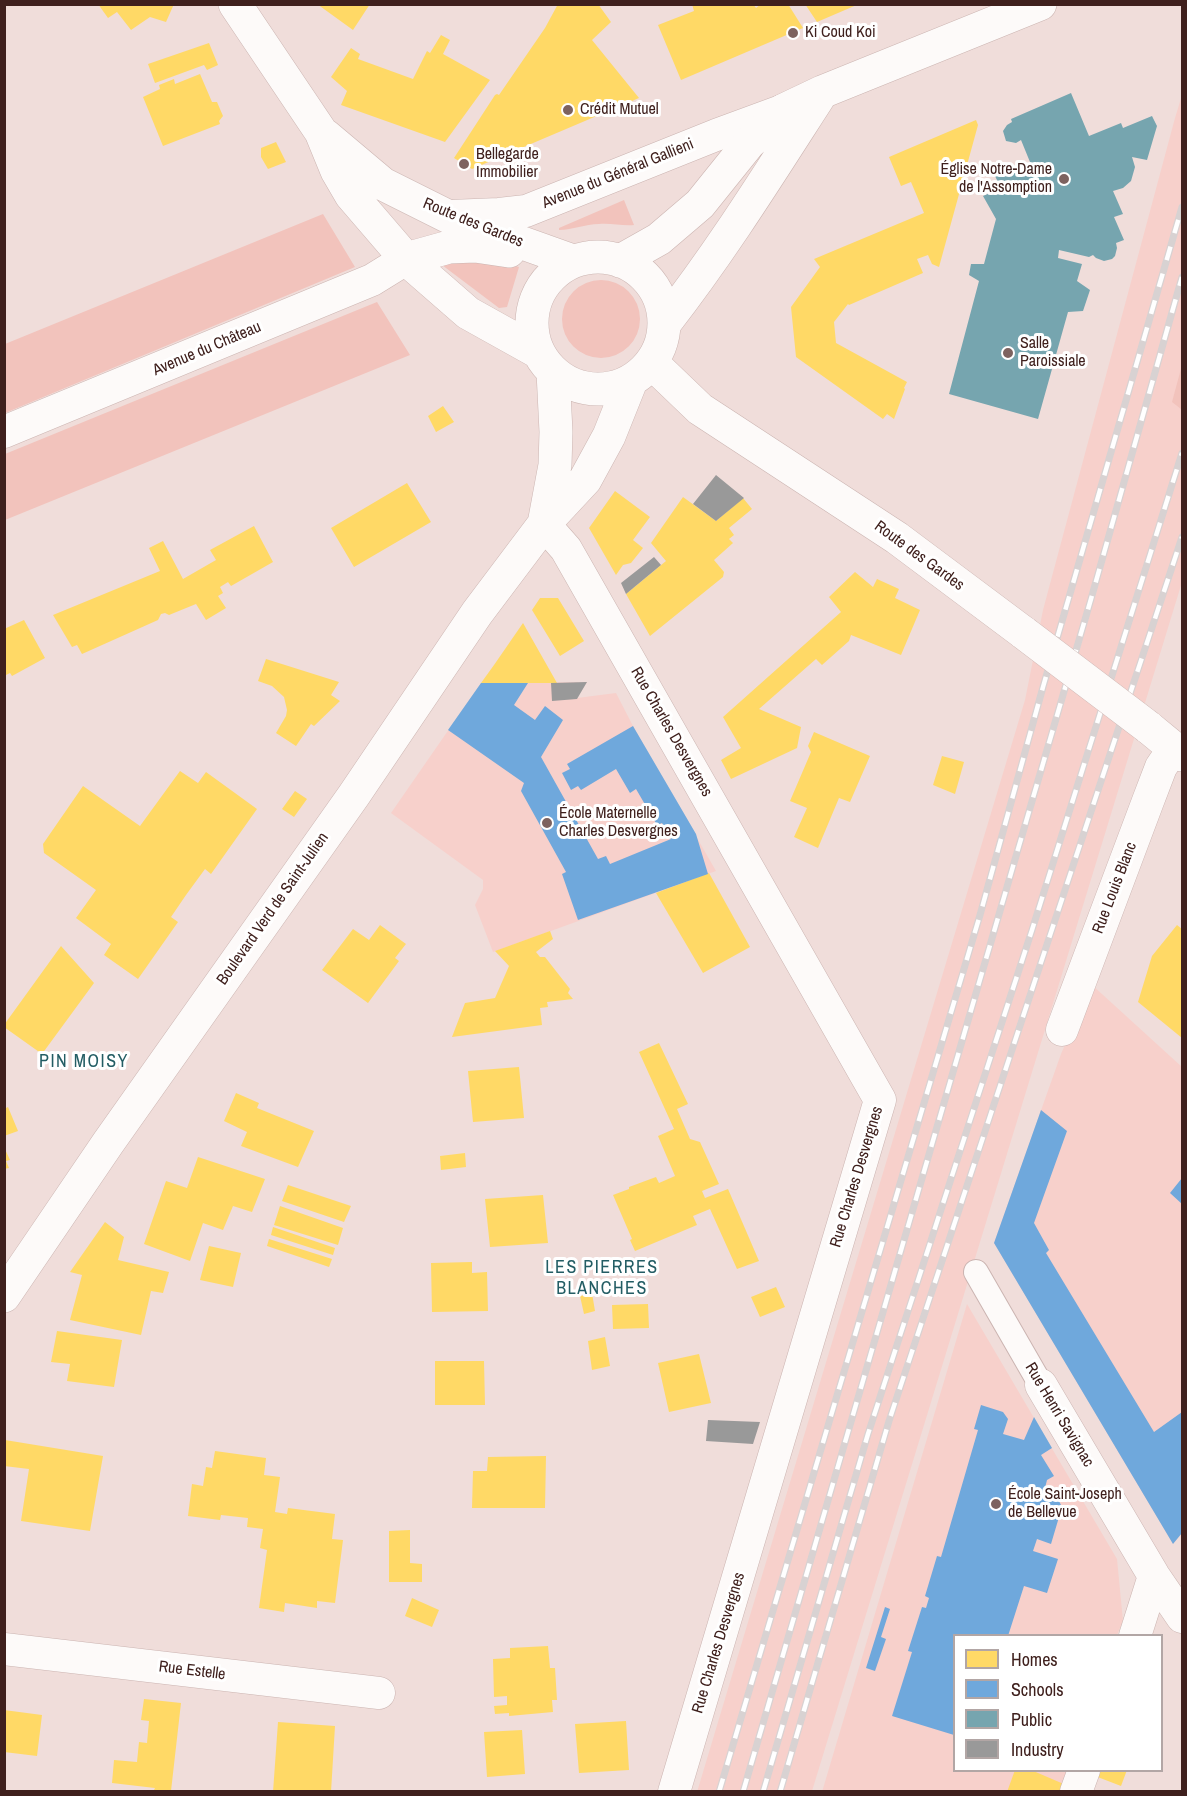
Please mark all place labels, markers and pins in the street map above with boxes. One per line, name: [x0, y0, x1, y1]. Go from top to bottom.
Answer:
place label: Ki Coud Koi: [805, 23, 876, 43]
marker: Ki Coud Koi: [786, 26, 800, 40]
place label: Crédit Mutuel: [580, 100, 659, 120]
marker: Crédit Mutuel: [561, 103, 575, 117]
place label: Bellegarde Immobilier: [476, 145, 539, 183]
marker: Bellegarde Immobilier: [457, 157, 471, 171]
place label: Église Notre-Dame de l'Assomption: [940, 160, 1052, 198]
marker: Église Notre-Dame de l'Assomption: [1057, 172, 1071, 186]
place label: Salle Paroissiale: [1020, 334, 1086, 372]
marker: Salle Paroissiale: [1001, 346, 1015, 360]
place label: École Maternelle Charles Desvergnes: [559, 804, 678, 842]
marker: École Maternelle Charles Desvergnes: [540, 816, 554, 830]
place label: École Saint-Joseph de Bellevue: [1008, 1485, 1122, 1523]
marker: École Saint-Joseph de Bellevue: [989, 1497, 1003, 1511]

